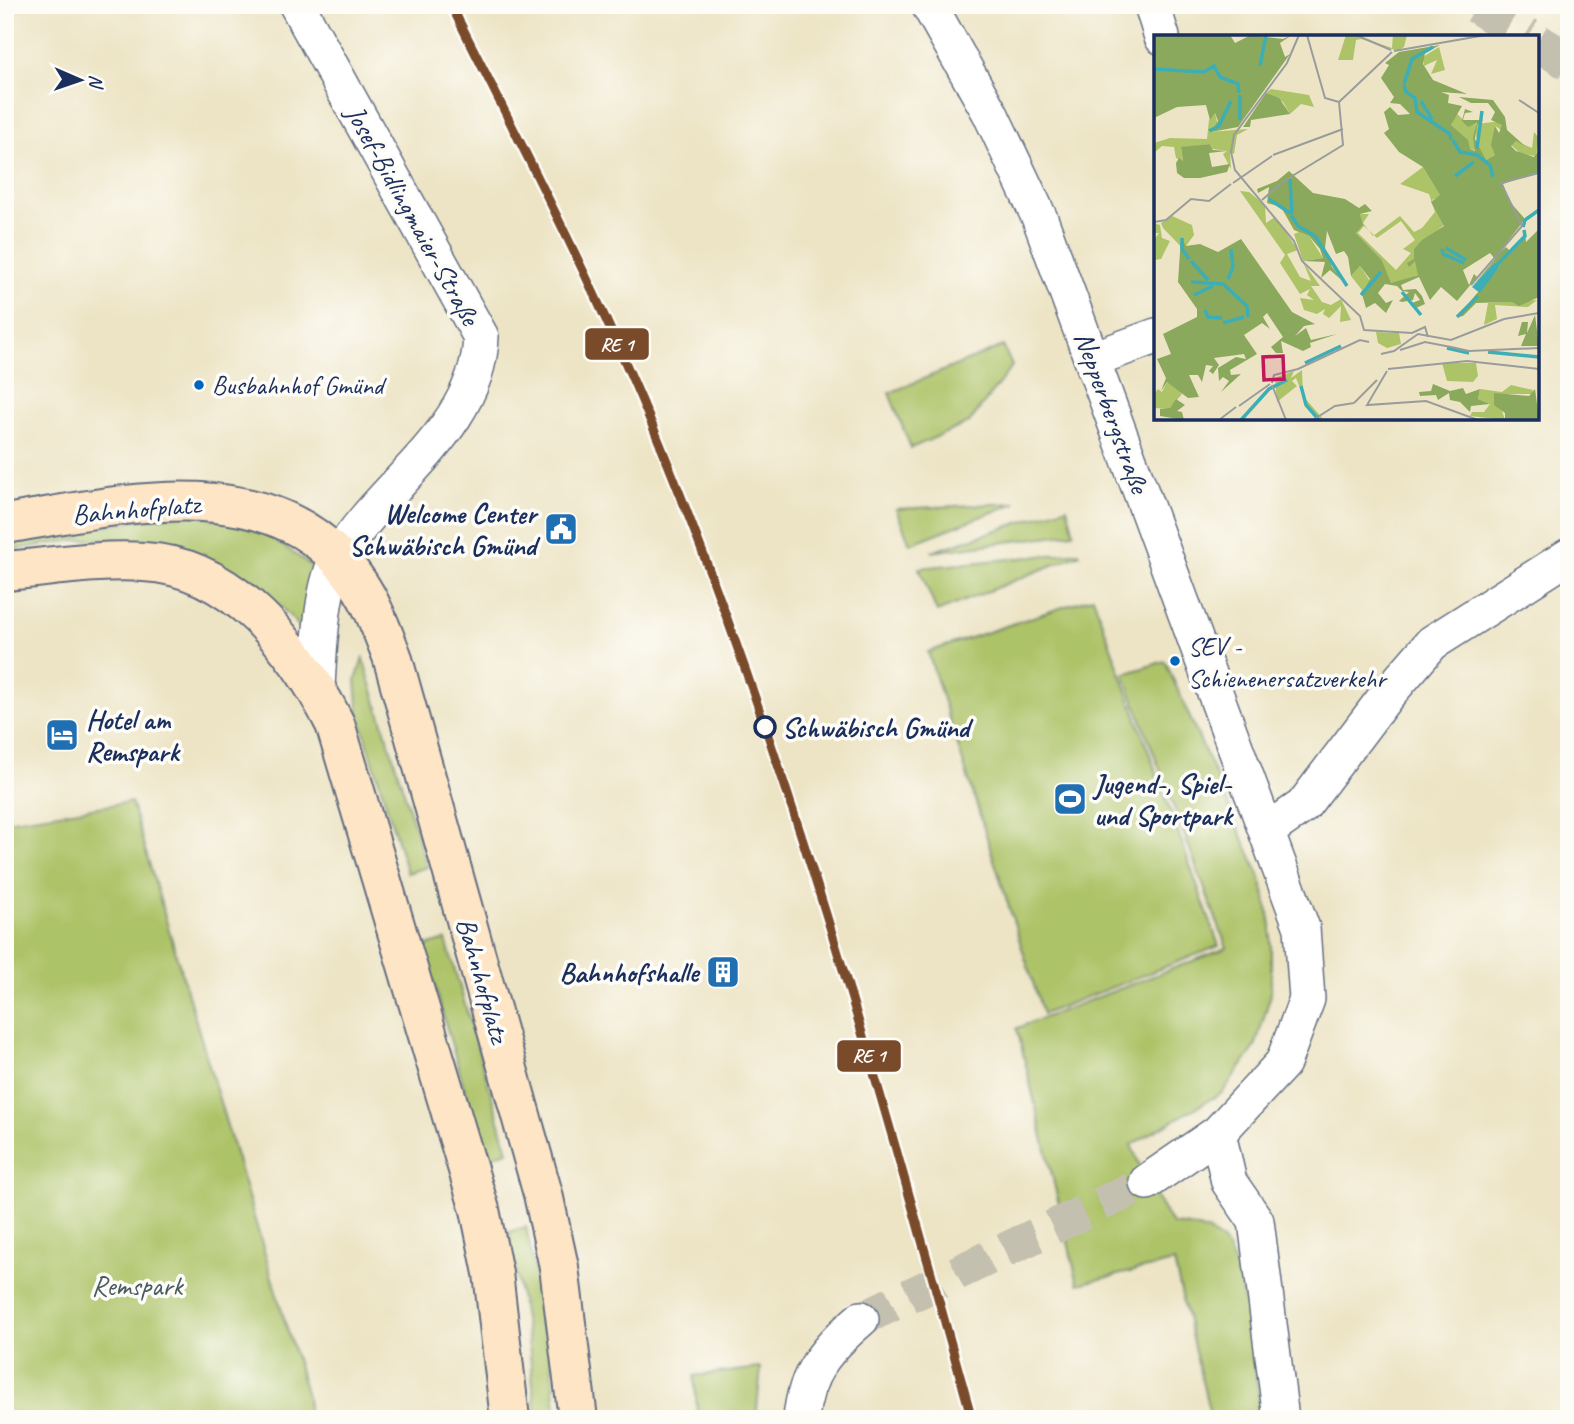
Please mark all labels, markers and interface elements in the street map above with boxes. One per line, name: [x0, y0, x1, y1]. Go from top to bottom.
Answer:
inset map: [1154, 35, 1539, 420]
north arrow: [46, 46, 116, 116]
text: N: [84, 74, 108, 90]
street label: Josef-Bidlingmaier-Straße: [337, 97, 489, 333]
line badge: RE 1: [584, 327, 650, 361]
street label: Nepperbergstraße: [1067, 327, 1158, 499]
text: RE 1: [600, 333, 636, 357]
place label: Busbahnhof Gmünd: [212, 369, 387, 402]
marker: Busbahnhof Gmünd: [192, 378, 206, 392]
street label: Bahnhofplatz: [71, 486, 203, 532]
place label: Welcome Center Schwäbisch Gmünd: [349, 496, 541, 563]
public building icon: Welcome Center Schwäbisch Gmünd: [542, 510, 580, 548]
place label: SEV - Schienenersatzverkehr: [1188, 630, 1388, 695]
marker: SEV - Schienenersatzverkehr: [1168, 654, 1182, 668]
place label: Hotel am Remspark: [86, 702, 181, 769]
place label: Schwäbisch Gmünd: [782, 710, 974, 745]
hotel icon: Hotel am Remspark: [43, 716, 81, 754]
marker: Schwäbisch Gmünd: [754, 716, 776, 738]
place label: Jugend-, Spiel- und Sportpark: [1092, 766, 1235, 833]
sports icon: Jugend-, Spiel- und Sportpark: [1051, 780, 1089, 818]
street label: Bahnhofplatz: [449, 914, 518, 1048]
building icon: Bahnhofshalle: [704, 953, 742, 991]
place label: Bahnhofshalle: [559, 955, 701, 990]
line badge: RE 1: [836, 1039, 902, 1073]
text: RE 1: [852, 1044, 888, 1068]
park label: Remspark: [91, 1268, 184, 1303]

